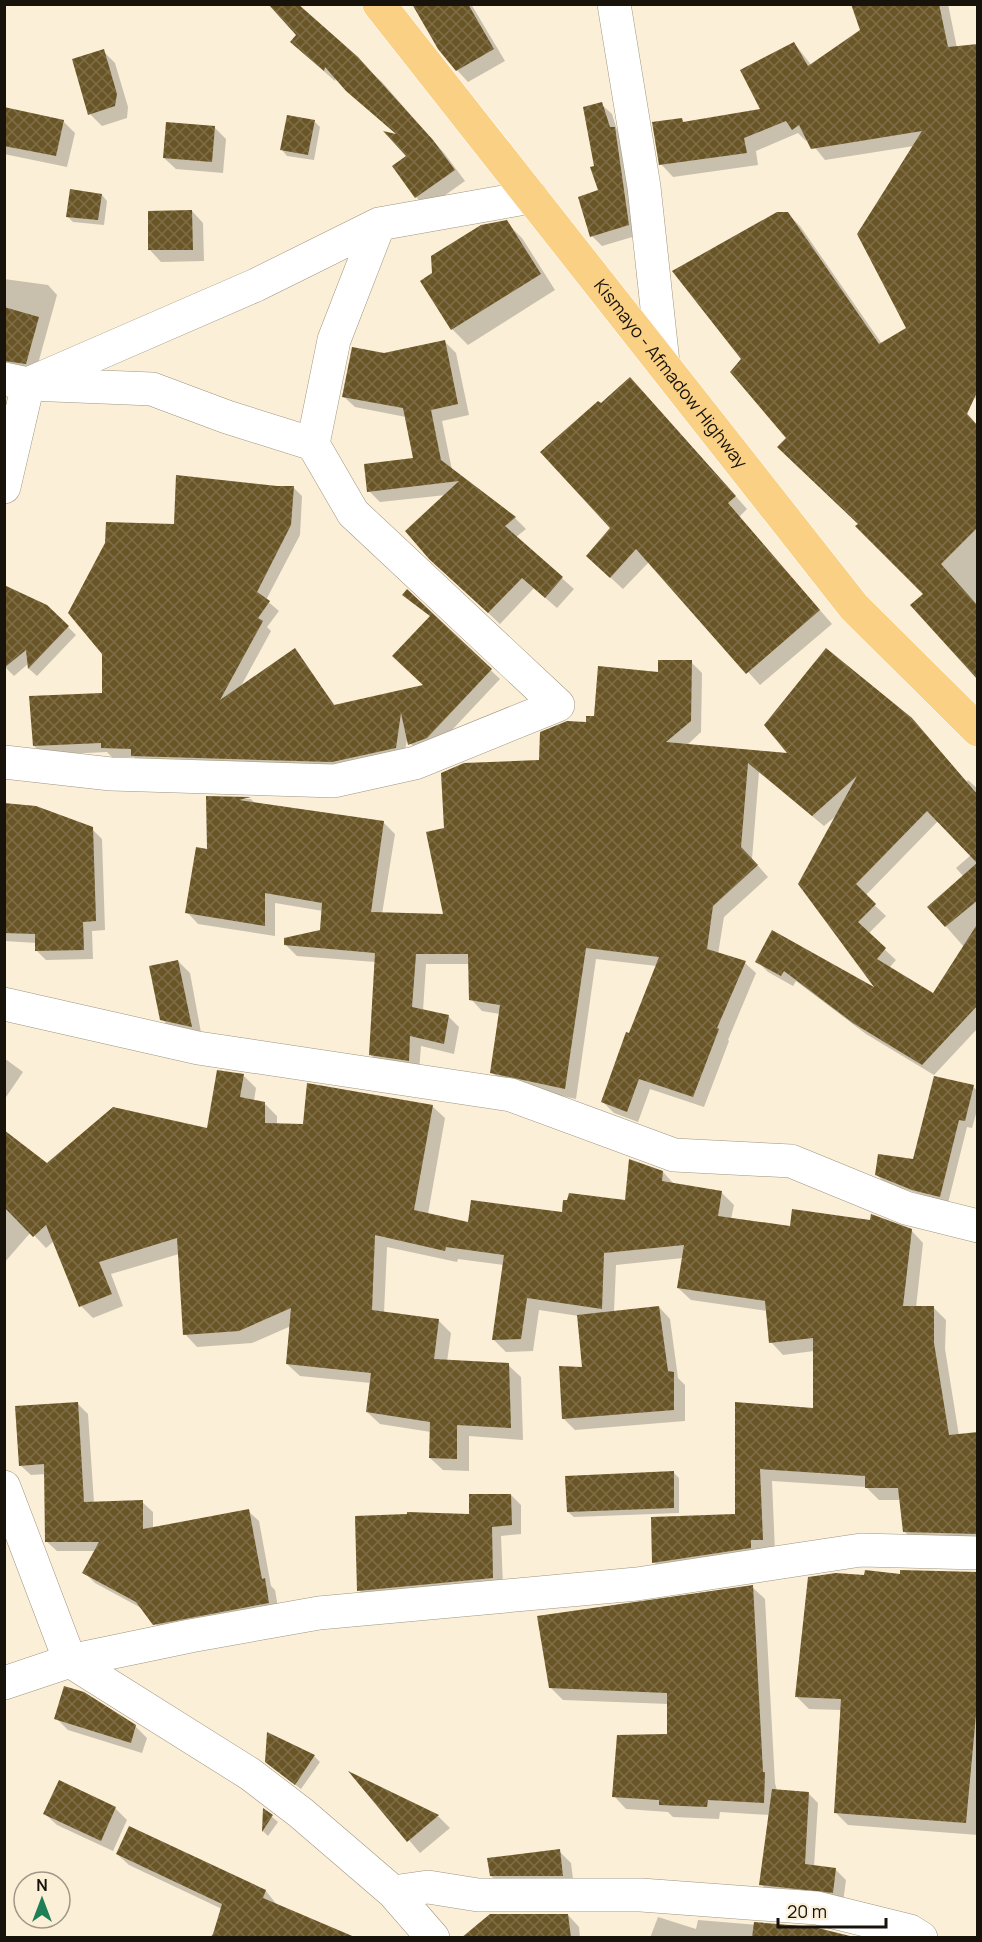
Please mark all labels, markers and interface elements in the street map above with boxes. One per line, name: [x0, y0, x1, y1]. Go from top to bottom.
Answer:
street label: Kismayo - Afmadow Highway: [589, 274, 754, 473]
north arrow: [12, 1870, 72, 1930]
text: N: [36, 1874, 48, 1896]
scale bar: [778, 1891, 886, 1929]
text: 20 m: [787, 1899, 827, 1923]

